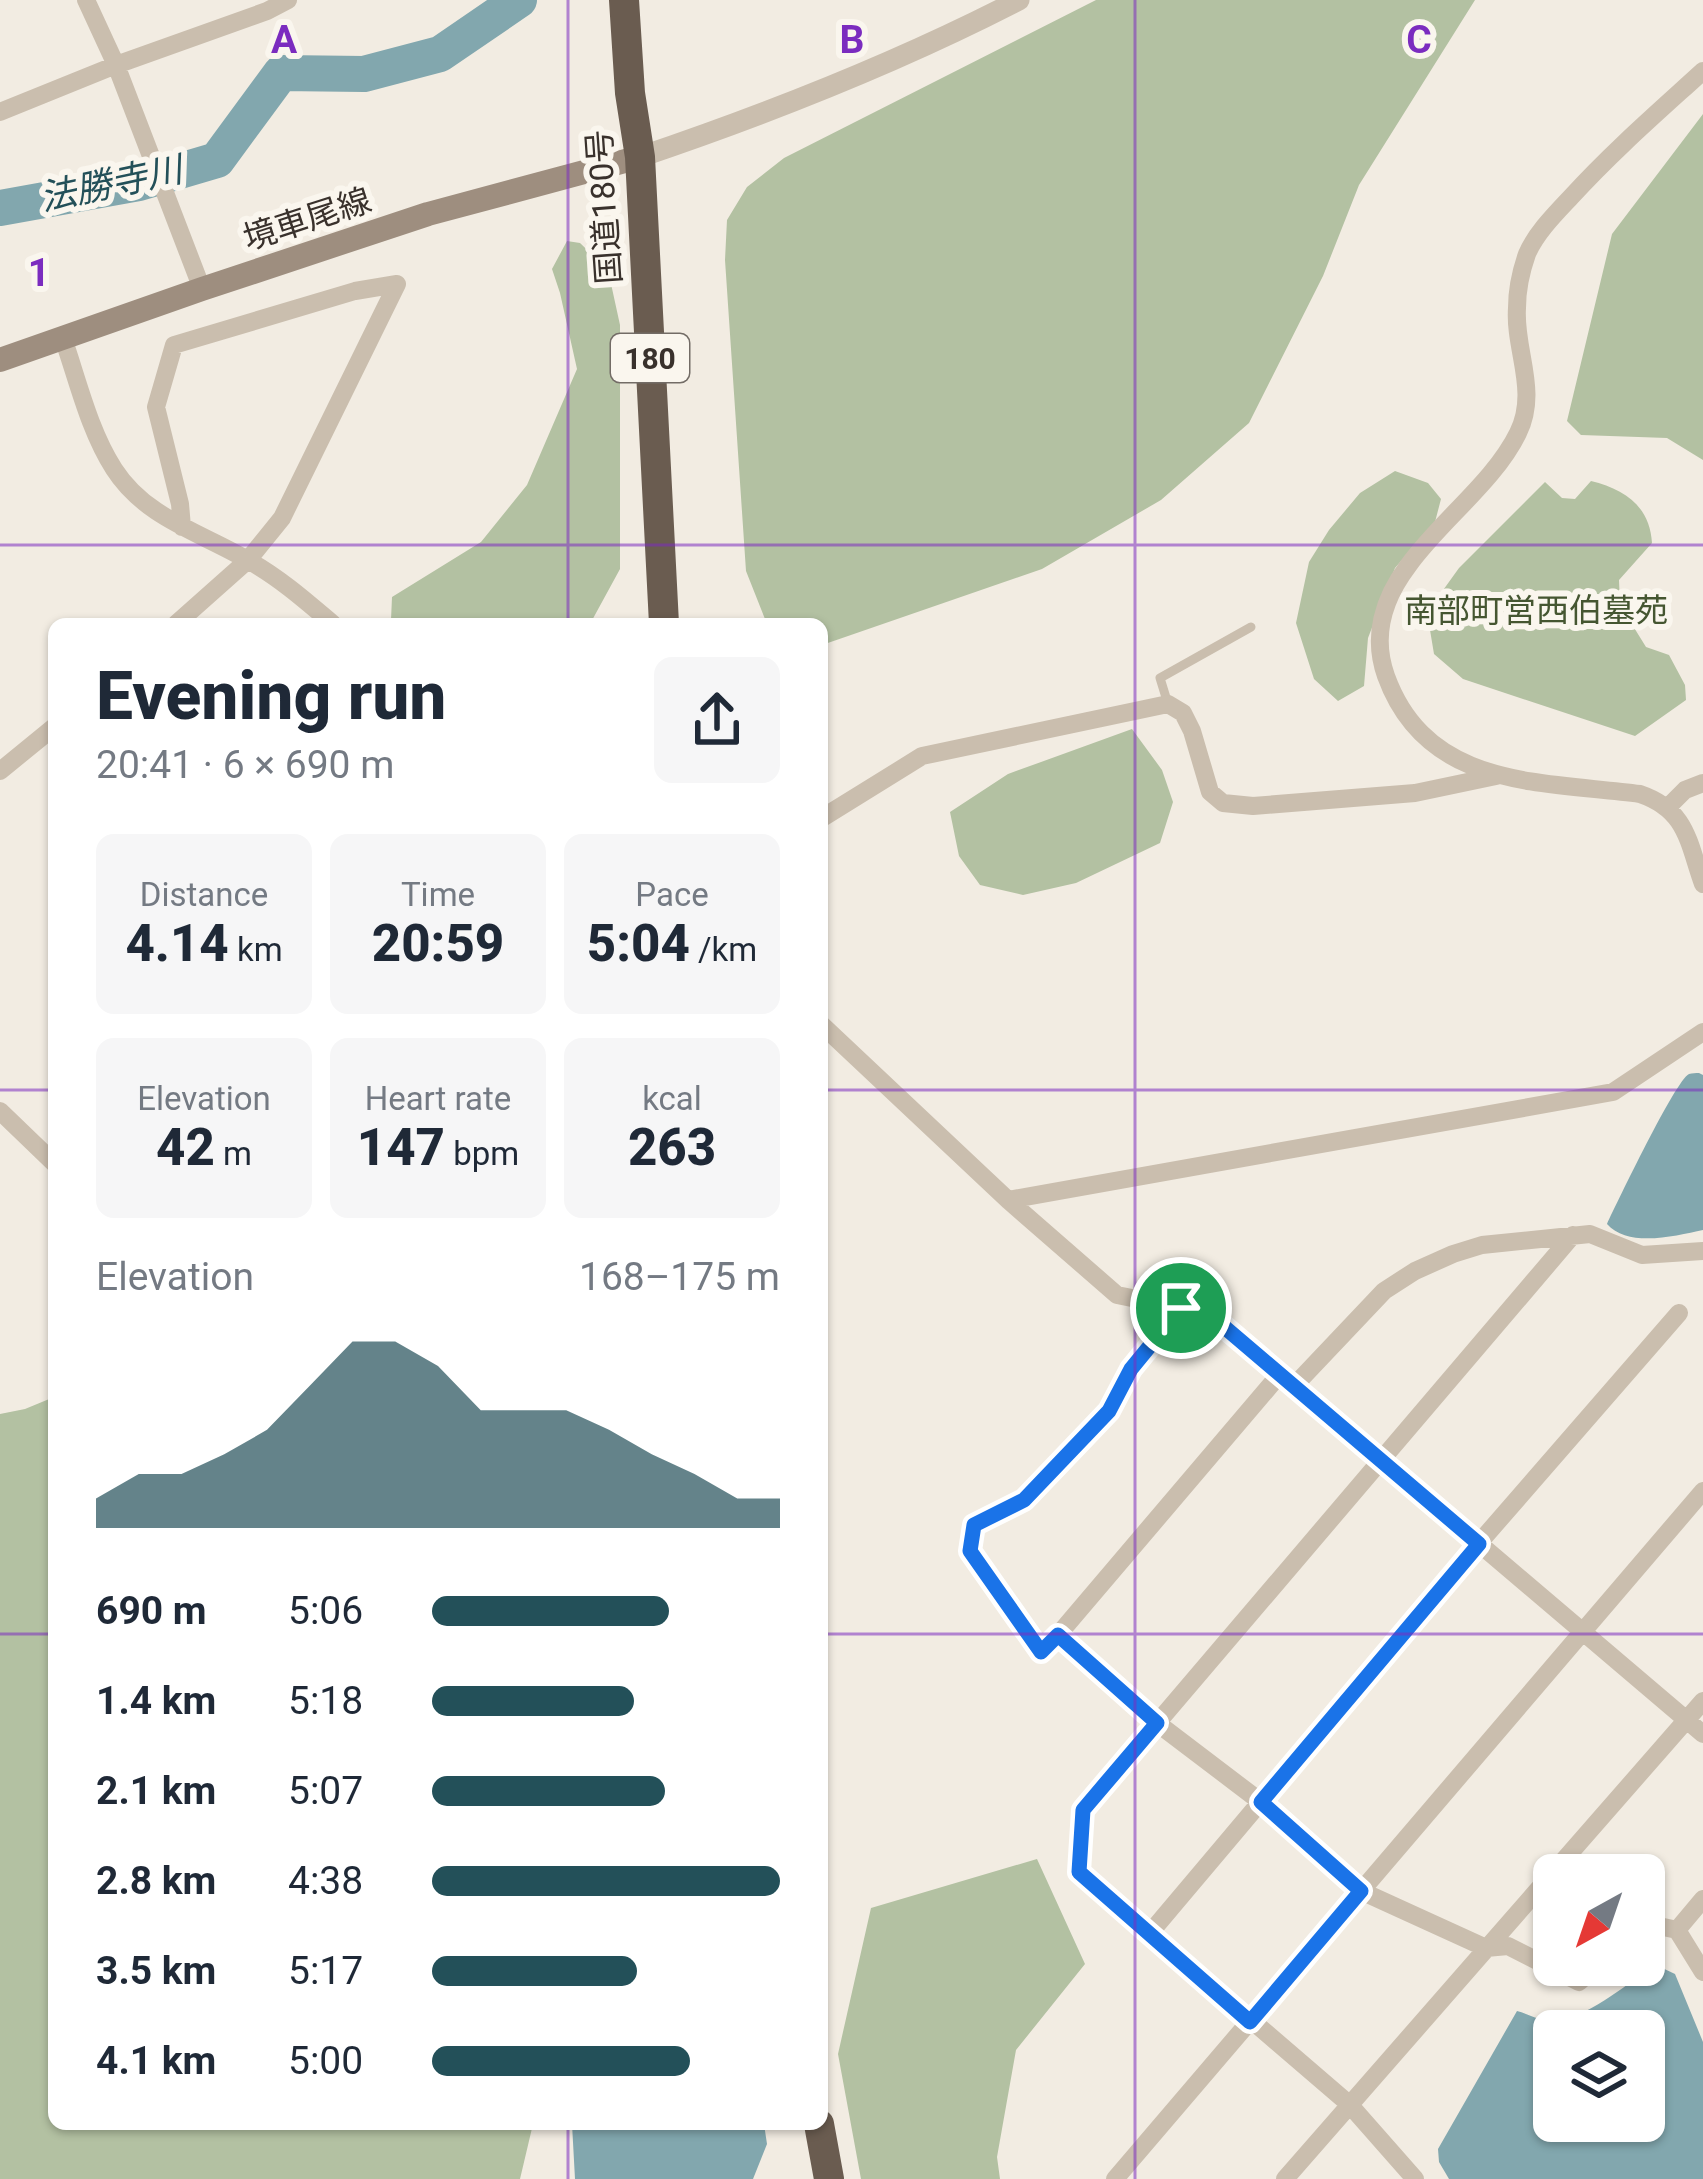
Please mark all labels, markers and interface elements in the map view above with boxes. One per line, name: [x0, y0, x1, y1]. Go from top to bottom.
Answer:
text: A: [271, 17, 298, 63]
text: B: [840, 17, 864, 63]
text: C: [1406, 17, 1432, 63]
street label: 国道180号: [579, 129, 629, 285]
water label: 法勝寺川: [36, 148, 190, 220]
street label: 境車尾線: [238, 180, 376, 258]
text: 1: [28, 250, 50, 296]
road number: 180: [611, 334, 689, 382]
park label: 南部町営西伯墓苑: [1404, 591, 1668, 630]
button: share: [654, 657, 780, 783]
text: Evening run: [96, 658, 447, 735]
text: 20:41 · 6 × 690 m: [96, 742, 394, 788]
text: Distance: [140, 875, 268, 914]
text: Time: [401, 875, 475, 914]
text: Pace: [635, 875, 709, 914]
text: 4.14: [125, 914, 229, 973]
text: 20:59: [372, 914, 504, 973]
text: 5:04: [587, 914, 690, 973]
text: km: [229, 930, 283, 969]
text: /km: [690, 930, 757, 969]
text: Elevation: [137, 1079, 271, 1118]
text: Heart rate: [365, 1079, 511, 1118]
text: kcal: [642, 1079, 702, 1118]
text: 42: [156, 1118, 215, 1177]
text: 147: [357, 1118, 445, 1177]
text: 263: [628, 1118, 716, 1177]
text: m: [215, 1134, 252, 1173]
text: bpm: [445, 1134, 519, 1173]
text: Elevation: [96, 1254, 254, 1300]
text: 168–175 m: [579, 1254, 780, 1300]
pin: [1130, 1257, 1232, 1359]
icon: arrive: [1148, 1275, 1214, 1341]
text: 690 m: [96, 1588, 207, 1634]
text: 5:06: [288, 1588, 363, 1634]
text: 1.4 km: [96, 1678, 216, 1724]
text: 5:18: [288, 1678, 363, 1724]
text: 2.1 km: [96, 1768, 216, 1814]
text: 5:07: [288, 1768, 363, 1814]
north arrow: [1533, 1854, 1665, 1986]
map controls: [1533, 1854, 1665, 2142]
text: 2.8 km: [96, 1858, 216, 1904]
text: 4:38: [288, 1858, 363, 1904]
text: 3.5 km: [96, 1948, 216, 1994]
text: 5:17: [288, 1948, 363, 1994]
button: layers: [1533, 2010, 1665, 2142]
text: 4.1 km: [96, 2038, 216, 2084]
text: 5:00: [288, 2038, 363, 2084]

